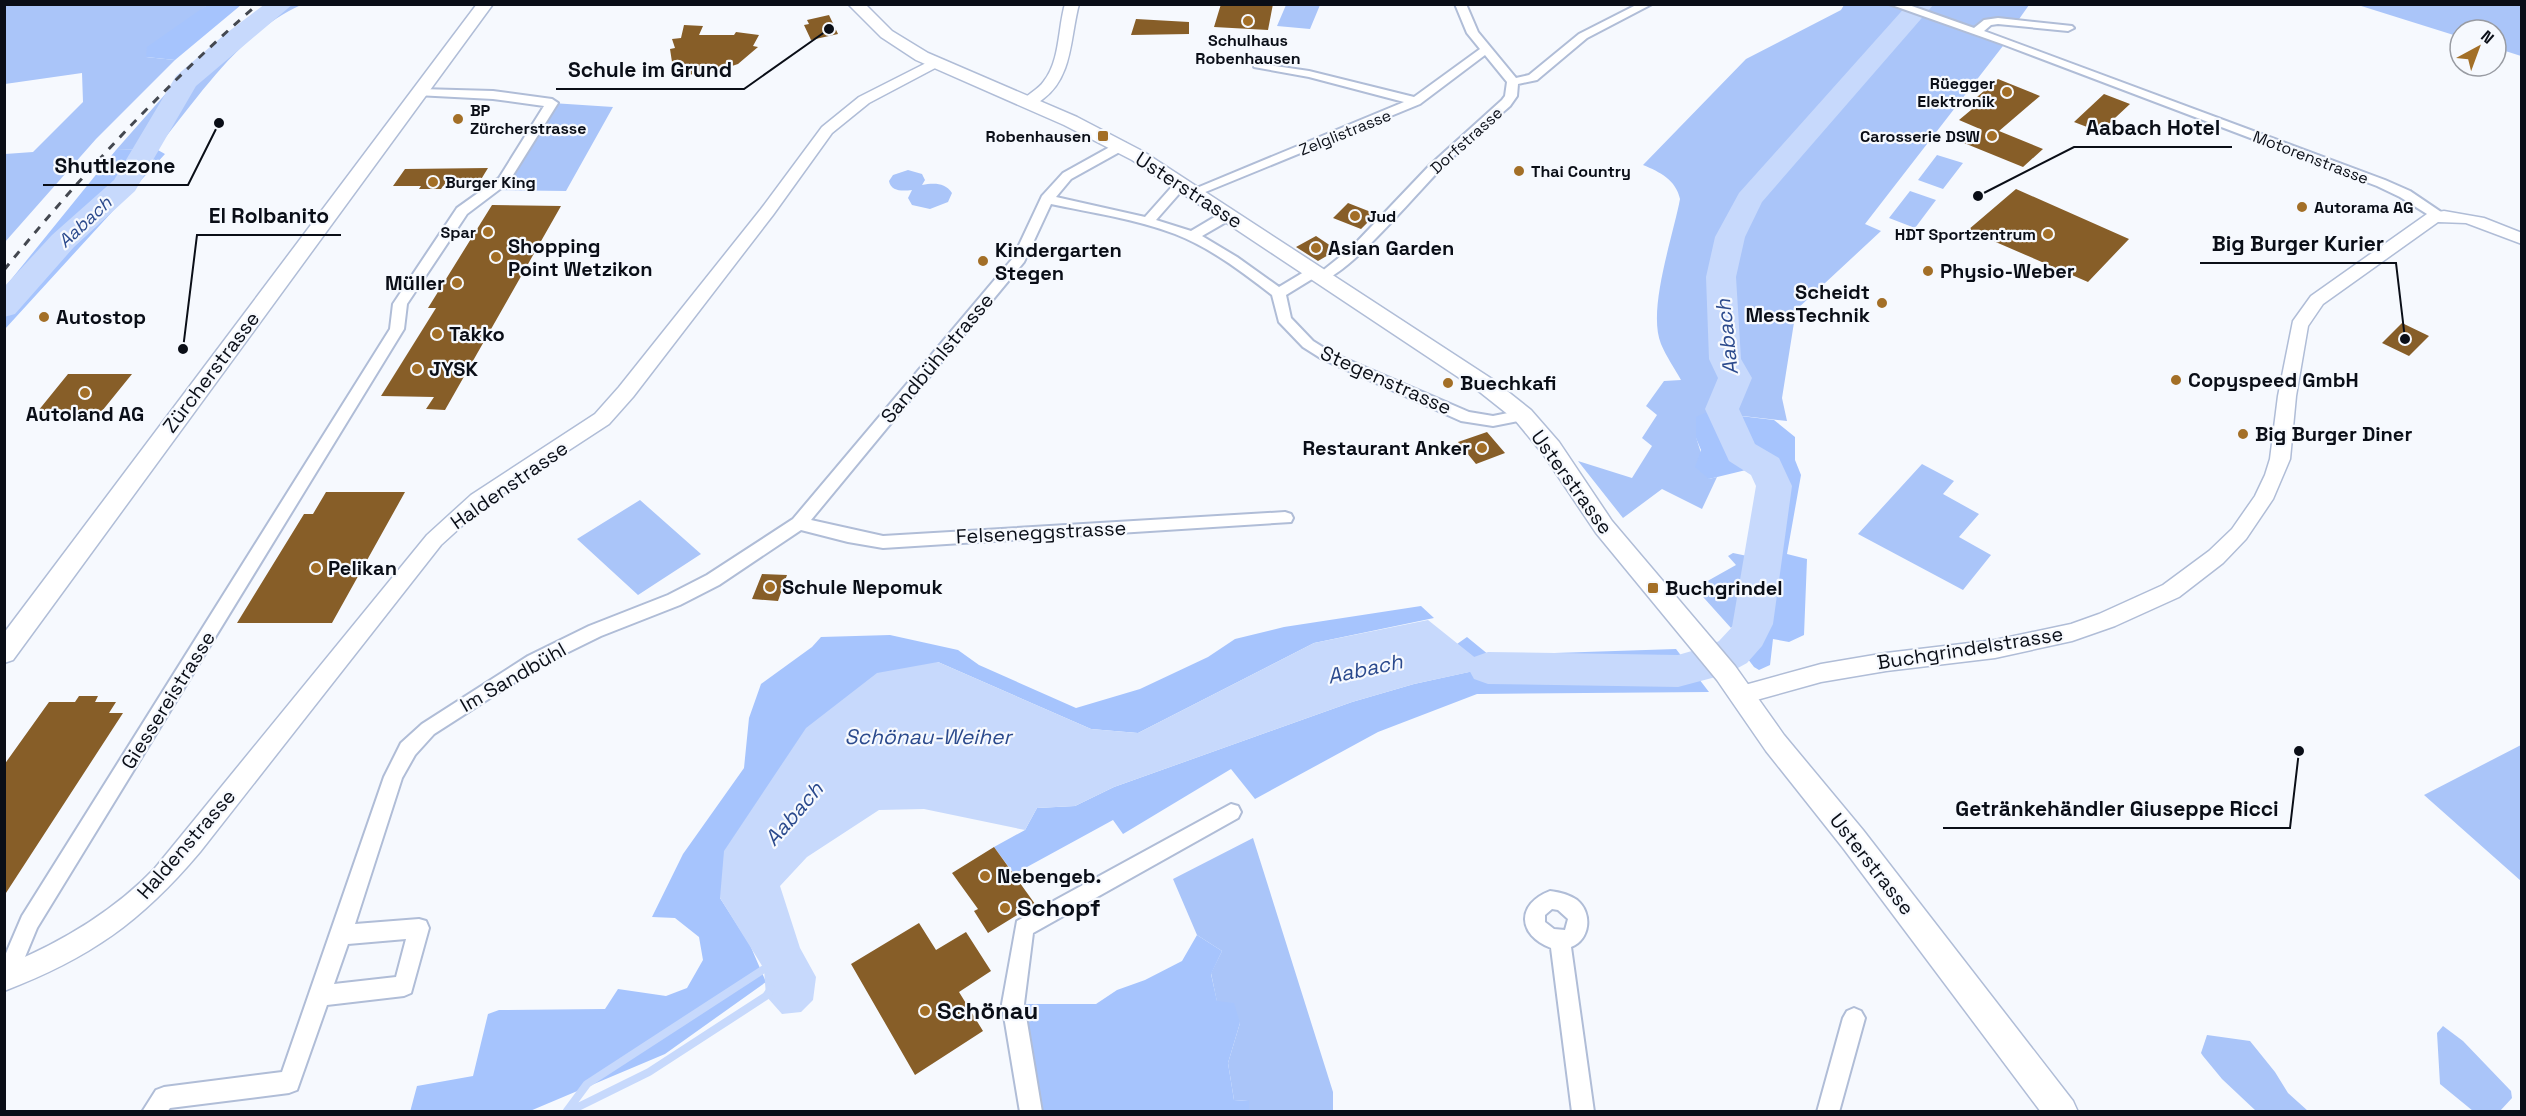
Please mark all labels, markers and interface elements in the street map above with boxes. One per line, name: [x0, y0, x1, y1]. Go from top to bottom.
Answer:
marker: Schulhaus Robenhausen: [1241, 14, 1255, 28]
north arrow: [2448, 18, 2508, 78]
text: N: [2477, 26, 2498, 49]
place label: Schulhaus Robenhausen: [1195, 30, 1301, 69]
callout: Schule im Grund: [556, 50, 744, 89]
text: Schule im Grund: [568, 56, 732, 83]
place label: Rüegger Elektronik: [1917, 73, 1995, 112]
marker: Rüegger Elektronik: [2000, 85, 2014, 99]
place label: BP Zürcherstrasse: [470, 100, 586, 139]
street label: Dorfstrasse: [1426, 102, 1507, 178]
street label: Zelglistrasse: [1296, 104, 1394, 160]
callout: Aabach Hotel: [2074, 108, 2232, 147]
marker: BP Zürcherstrasse: [451, 112, 465, 126]
text: Aabach Hotel: [2086, 114, 2220, 141]
place label: Robenhausen: [986, 126, 1091, 147]
place label: Carosserie DSW: [1860, 126, 1980, 147]
street label: Motorenstrasse: [2250, 126, 2372, 189]
marker: Robenhausen: [1096, 129, 1110, 143]
marker: Carosserie DSW: [1985, 129, 1999, 143]
callout: Shuttlezone: [43, 146, 188, 185]
street label: Usterstrasse: [1130, 146, 1248, 234]
text: Shuttlezone: [54, 152, 176, 179]
place label: Thai Country: [1531, 161, 1631, 182]
marker: Thai Country: [1512, 164, 1526, 178]
place label: Burger King: [445, 172, 536, 193]
marker: Burger King: [426, 175, 440, 189]
water label: Aabach: [53, 190, 117, 252]
callout: El Rolbanito: [197, 196, 341, 235]
place label: Autorama AG: [2314, 197, 2414, 218]
marker: Autorama AG: [2295, 200, 2309, 214]
text: El Rolbanito: [209, 202, 329, 229]
place label: Jud: [1367, 206, 1396, 227]
marker: Jud: [1348, 209, 1362, 223]
place label: Spar: [441, 222, 476, 243]
place label: HDT Sportzentrum: [1895, 224, 2036, 245]
callout: Big Burger Kurier: [2200, 224, 2396, 263]
marker: Spar: [481, 225, 495, 239]
marker: HDT Sportzentrum: [2041, 227, 2055, 241]
text: Big Burger Kurier: [2212, 230, 2384, 257]
place label: Shopping Point Wetzikon: [508, 233, 653, 282]
place label: Asian Garden: [1328, 235, 1454, 261]
place label: Kindergarten Stegen: [995, 237, 1122, 286]
marker: Asian Garden: [1309, 241, 1323, 255]
marker: Shopping Point Wetzikon: [489, 250, 503, 264]
marker: Kindergarten Stegen: [976, 254, 990, 268]
place label: Physio-Weber: [1940, 258, 2075, 284]
marker: Physio-Weber: [1921, 264, 1935, 278]
place label: Müller: [385, 270, 445, 296]
marker: Müller: [450, 276, 464, 290]
place label: Scheidt MessTechnik: [1745, 279, 1870, 328]
street label: Sandbühlstrasse: [875, 288, 999, 428]
marker: Scheidt MessTechnik: [1875, 296, 1889, 310]
water label: Aabach: [1709, 297, 1744, 376]
place label: Autostop: [56, 304, 146, 330]
street label: Zürcherstrasse: [157, 306, 265, 438]
marker: Autostop: [37, 310, 51, 324]
place label: Takko: [449, 321, 505, 347]
marker: Takko: [430, 327, 444, 341]
street label: Stegenstrasse: [1316, 339, 1456, 421]
place label: JYSK: [429, 356, 478, 382]
marker: JYSK: [410, 362, 424, 376]
place label: Copyspeed GmbH: [2188, 367, 2359, 393]
place label: Buechkafi: [1460, 370, 1557, 396]
marker: Copyspeed GmbH: [2169, 373, 2183, 387]
marker: Buechkafi: [1441, 376, 1455, 390]
marker: Autoland AG: [78, 386, 92, 400]
place label: Autoland AG: [26, 401, 144, 427]
place label: Big Burger Diner: [2255, 421, 2412, 447]
street label: Usterstrasse: [1525, 425, 1619, 539]
marker: Big Burger Diner: [2236, 427, 2250, 441]
street label: Haldenstrasse: [445, 435, 573, 535]
place label: Restaurant Anker: [1302, 435, 1470, 461]
marker: Restaurant Anker: [1475, 441, 1489, 455]
street label: Felseneggstrasse: [955, 515, 1127, 549]
place label: Pelikan: [328, 555, 397, 581]
marker: Pelikan: [309, 561, 323, 575]
place label: Schule Nepomuk: [782, 574, 943, 600]
place label: Buchgrindel: [1665, 575, 1783, 601]
marker: Schule Nepomuk: [763, 580, 777, 594]
marker: Buchgrindel: [1646, 581, 1660, 595]
street label: Buchgrindelstrasse: [1875, 620, 2065, 676]
street label: Giessereistrasse: [115, 626, 221, 774]
street label: Im Sandbühl: [455, 636, 571, 718]
water label: Aabach: [1325, 647, 1406, 690]
water label: Schönau-Weiher: [845, 723, 1014, 750]
water label: Aabach: [758, 775, 829, 851]
street label: Haldenstrasse: [131, 784, 241, 904]
callout: Getränkehändler Giuseppe Ricci: [1943, 789, 2290, 828]
text: Getränkehändler Giuseppe Ricci: [1955, 795, 2279, 822]
street label: Usterstrasse: [1824, 808, 1920, 920]
place label: Nebengeb.: [997, 863, 1101, 889]
marker: Nebengeb.: [978, 869, 992, 883]
place label: Schopf: [1017, 892, 1100, 923]
marker: Schopf: [998, 901, 1012, 915]
place label: Schönau: [937, 995, 1038, 1026]
marker: Schönau: [918, 1004, 932, 1018]

